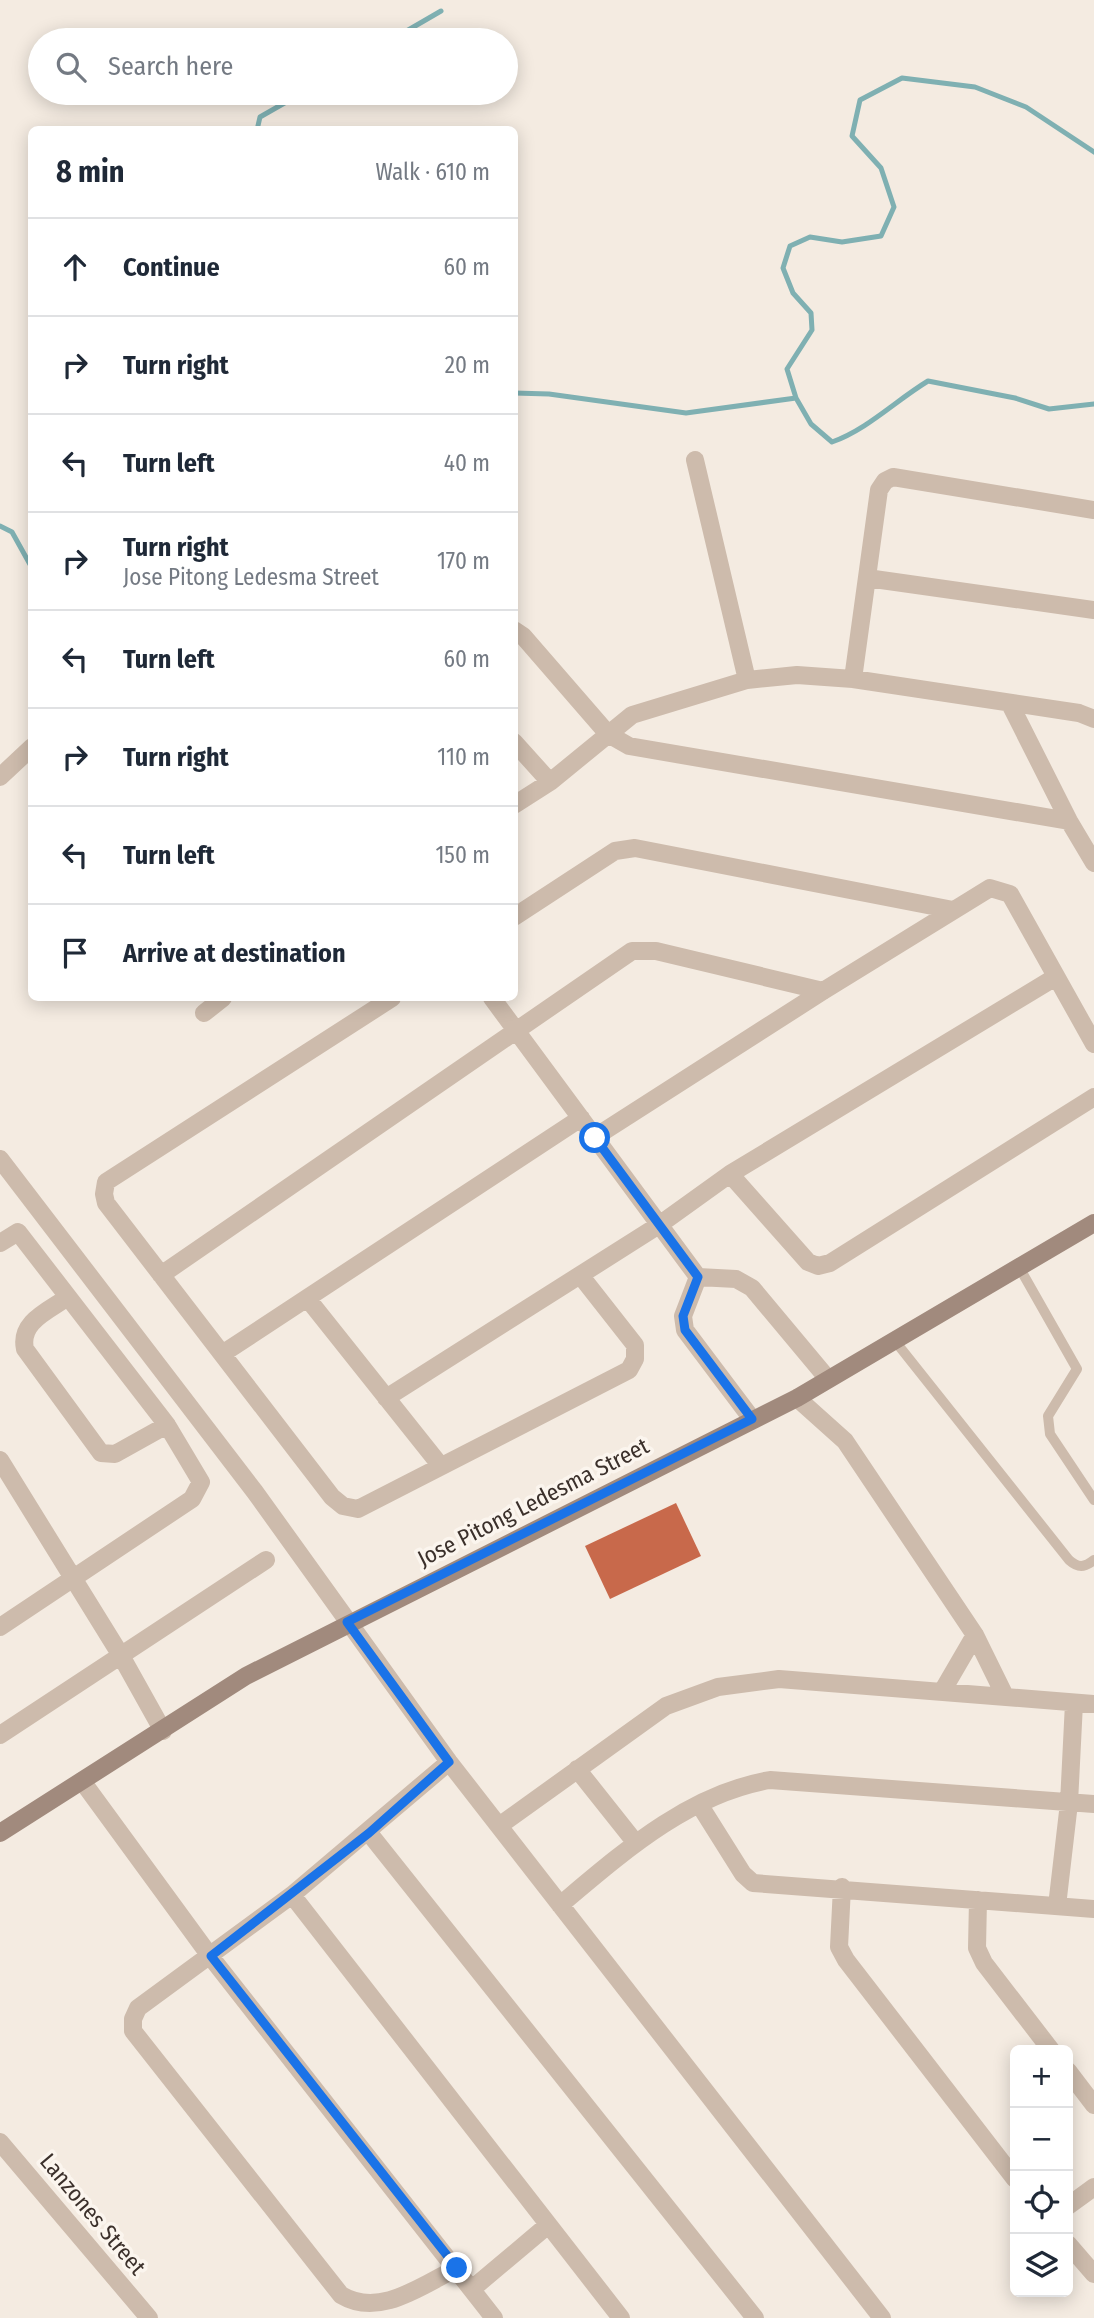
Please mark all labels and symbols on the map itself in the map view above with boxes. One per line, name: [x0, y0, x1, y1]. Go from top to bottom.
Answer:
route start: [579, 1122, 610, 1153]
street label: Jose Pitong Ledesma Street: [413, 1431, 654, 1573]
street label: Lanzones Street: [34, 2148, 152, 2281]
route end: [441, 2252, 472, 2283]

